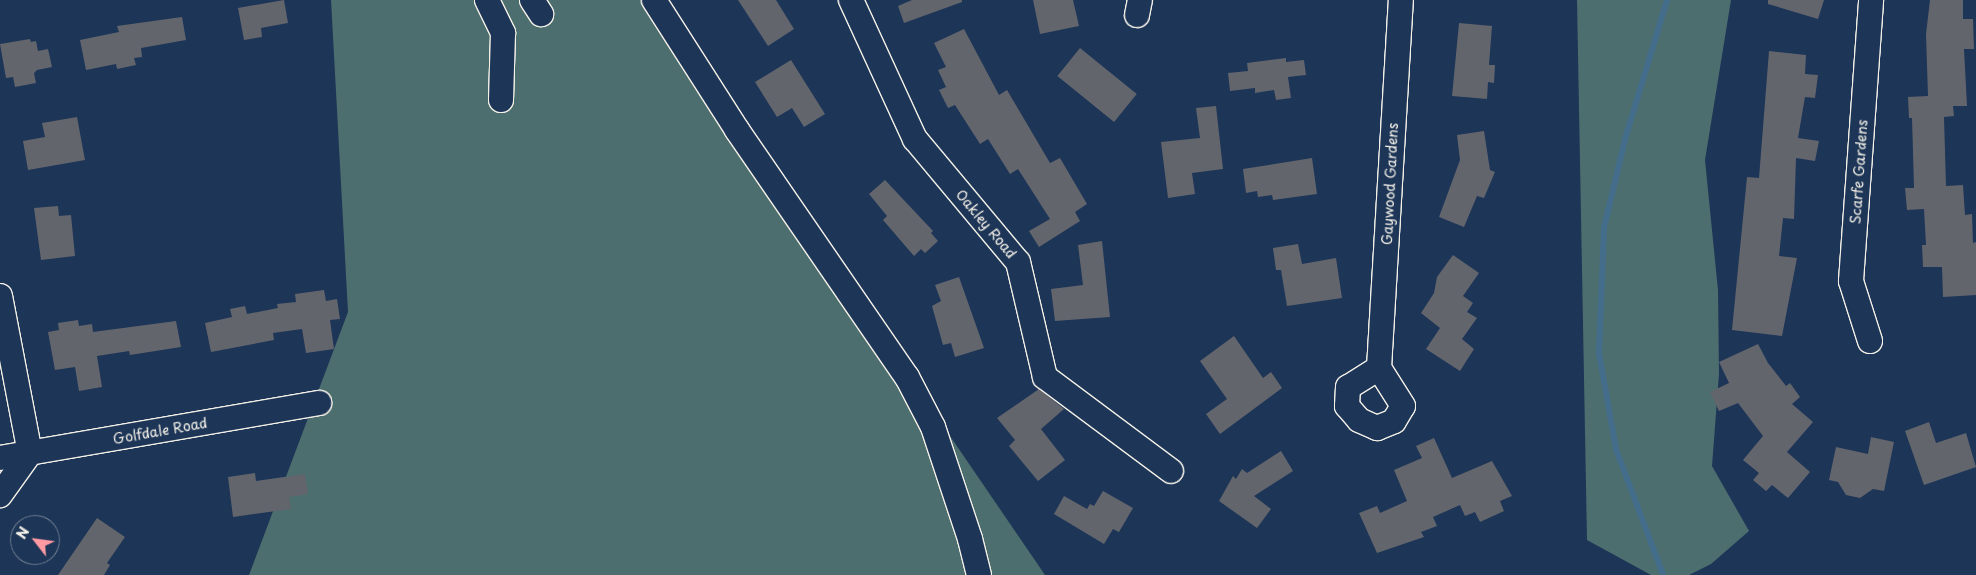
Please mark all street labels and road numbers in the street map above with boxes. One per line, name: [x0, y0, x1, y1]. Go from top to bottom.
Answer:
street label: Scarfe Gardens: [1847, 120, 1871, 224]
street label: Gaywood Gardens: [1378, 123, 1402, 245]
street label: Oakley Road: [952, 186, 1020, 262]
street label: Golfdale Road: [111, 414, 209, 448]

